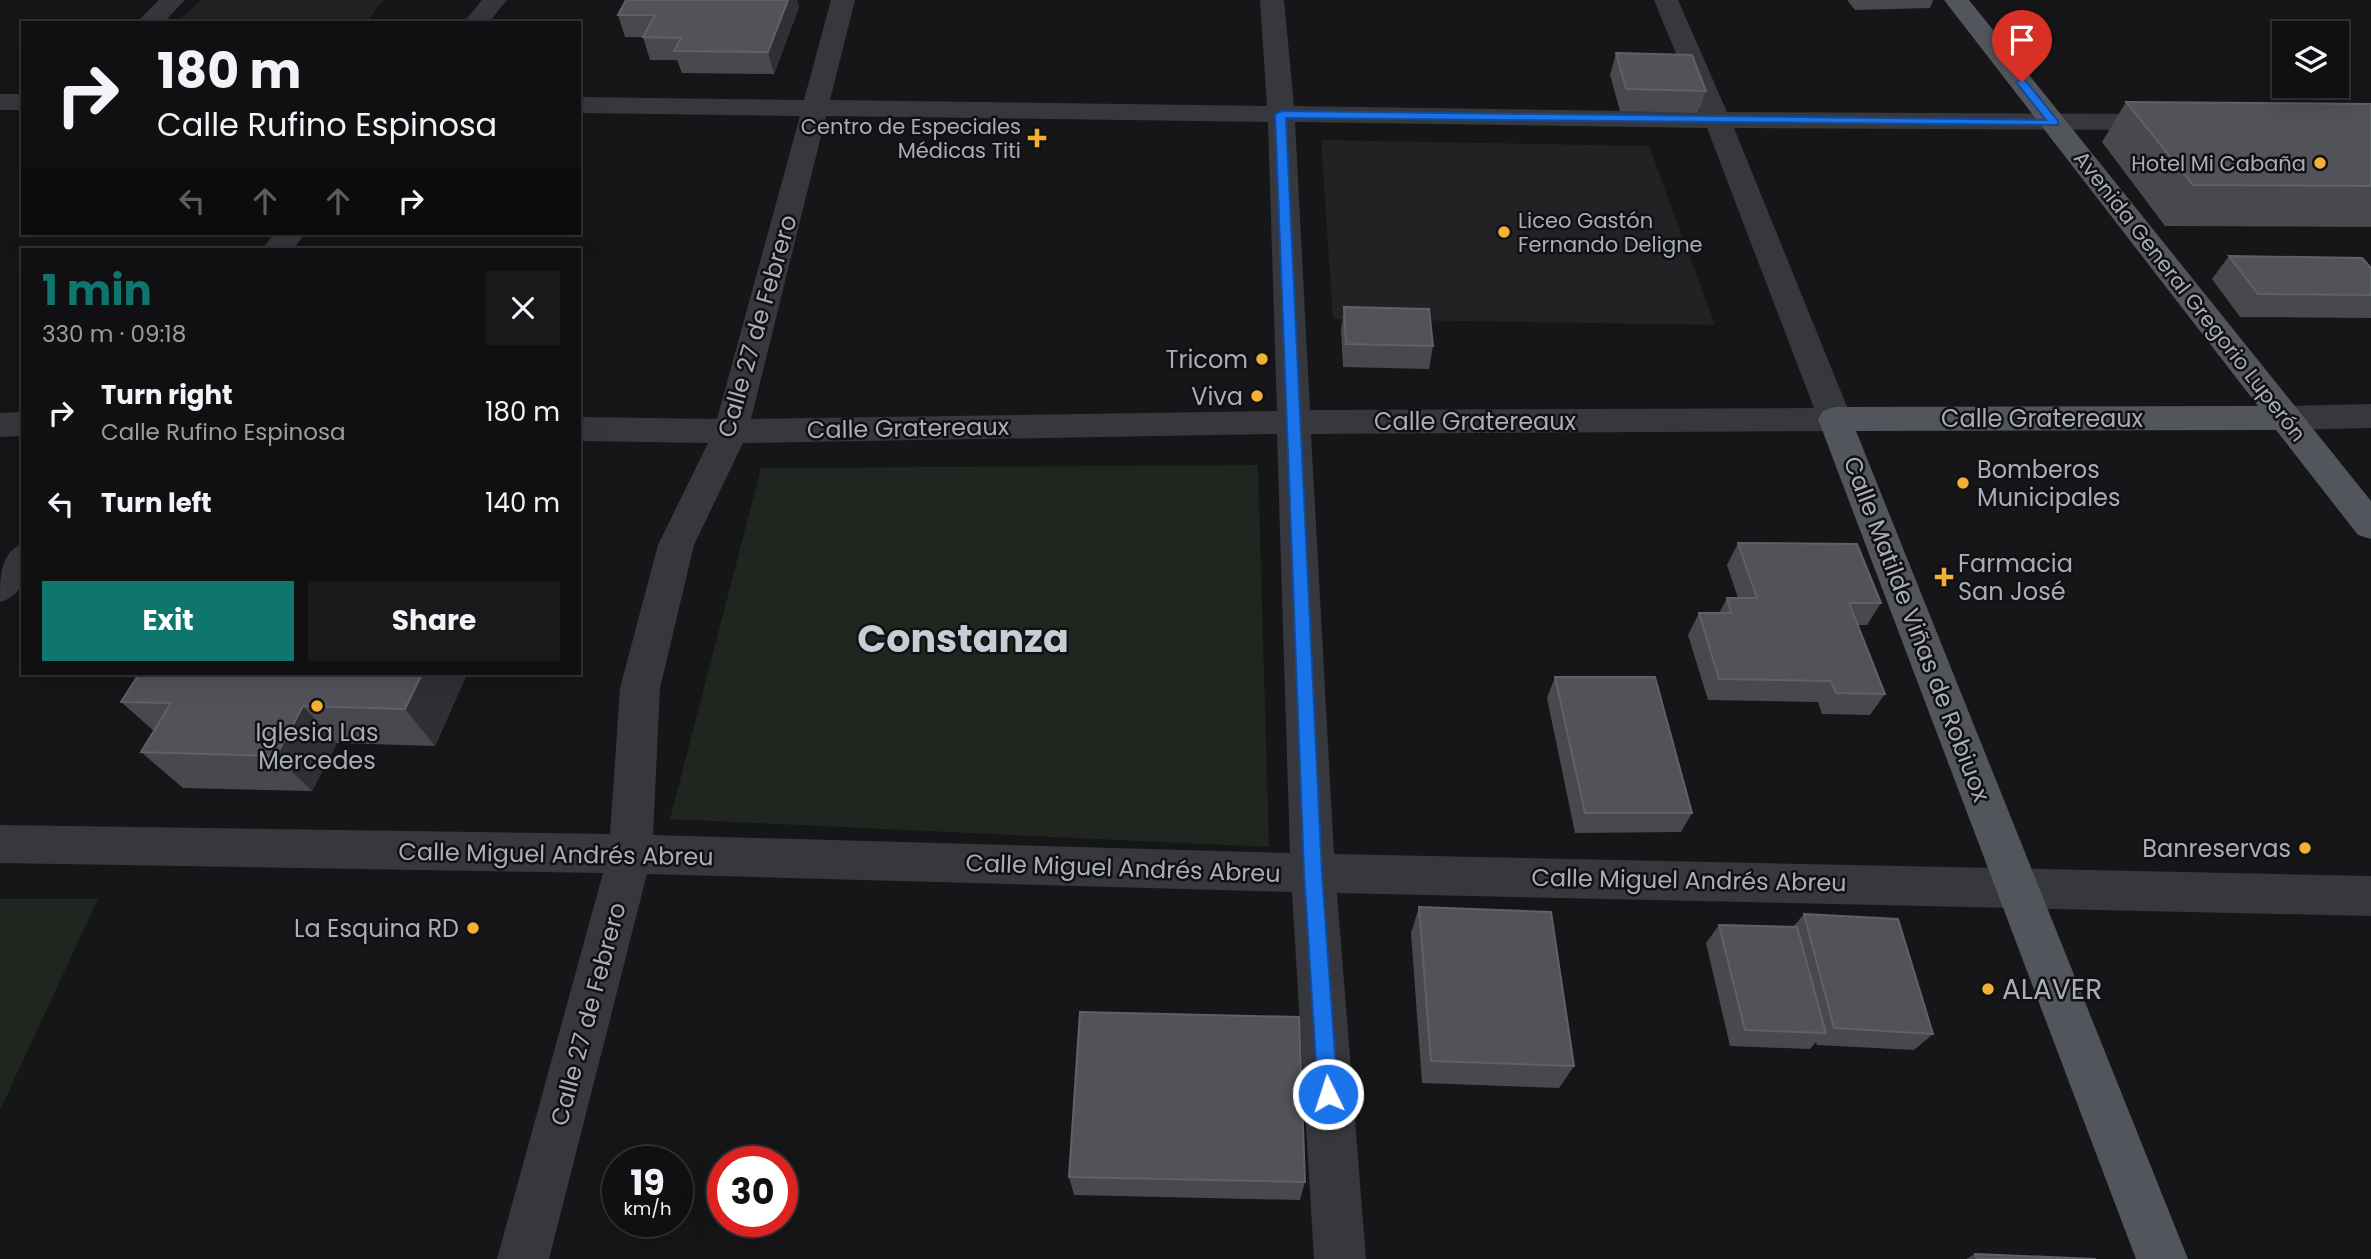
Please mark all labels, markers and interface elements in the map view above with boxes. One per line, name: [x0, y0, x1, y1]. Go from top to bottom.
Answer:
pin: [1992, 10, 2052, 82]
icon: arrive: [2003, 21, 2041, 59]
map controls: [2272, 21, 2349, 98]
button: layers: [2272, 21, 2349, 98]
text: 180 m: [157, 37, 301, 105]
icon: right: [42, 49, 133, 140]
text: Calle Rufino Espinosa: [157, 102, 497, 147]
place label: Centro de Especiales Médicas Titi: [801, 112, 1021, 165]
marker: Centro de Especiales Médicas Titi: [1027, 128, 1047, 148]
street label: Avenida General Gregorio Luperón: [2067, 145, 2313, 447]
place label: Hotel Mi Cabaña: [2131, 149, 2306, 178]
marker: Hotel Mi Cabaña: [2312, 155, 2328, 171]
icon: left: [173, 182, 211, 220]
icon: ahead: [246, 182, 284, 220]
icon: ahead: [319, 182, 357, 220]
icon: right: [392, 182, 430, 220]
place label: Liceo Gastón Fernando Deligne: [1518, 206, 1703, 259]
street label: Calle 27 de Febrero: [709, 211, 805, 441]
marker: Liceo Gastón Fernando Deligne: [1496, 224, 1512, 240]
text: 1 min: [42, 261, 152, 320]
button: close: [486, 271, 560, 345]
text: 330 m · 09:18: [42, 318, 186, 350]
place label: Tricom: [1166, 343, 1248, 376]
marker: Tricom: [1254, 351, 1270, 367]
text: Turn right: [101, 377, 233, 413]
place label: Viva: [1191, 380, 1243, 413]
marker: Viva: [1249, 388, 1265, 404]
icon: right: [42, 394, 80, 432]
text: 180 m: [485, 394, 560, 430]
street label: Calle Gratereaux: [1941, 402, 2144, 435]
street label: Calle Gratereaux: [1374, 405, 1577, 438]
street label: Calle Gratereaux: [807, 410, 1010, 446]
text: Calle Rufino Espinosa: [101, 416, 346, 448]
street label: Calle Matilde Viñas de Robiuox: [1836, 452, 1998, 807]
place label: Bomberos Municipales: [1977, 453, 2121, 514]
marker: Bomberos Municipales: [1955, 475, 1971, 491]
icon: left: [42, 485, 80, 523]
text: Turn left: [101, 485, 212, 521]
text: 140 m: [485, 485, 560, 521]
place label: Farmacia San José: [1958, 547, 2073, 608]
marker: Farmacia San José: [1936, 569, 1952, 585]
button: Exit: [42, 581, 294, 661]
button: Share: [308, 581, 560, 661]
district label: Constanza: [857, 612, 1069, 665]
marker: Iglesia Las Mercedes: [309, 698, 325, 714]
place label: Iglesia Las Mercedes: [255, 716, 379, 777]
place label: Banreservas: [2142, 832, 2291, 865]
street label: Calle Miguel Andrés Abreu: [398, 835, 714, 873]
marker: Banreservas: [2297, 840, 2313, 856]
street label: Calle Miguel Andrés Abreu: [965, 846, 1281, 890]
street label: Calle Miguel Andrés Abreu: [1531, 861, 1847, 899]
street label: Calle 27 de Febrero: [542, 899, 634, 1129]
place label: La Esquina RD: [294, 912, 459, 945]
marker: La Esquina RD: [465, 920, 481, 936]
place label: ALAVER: [2002, 970, 2102, 1009]
marker: ALAVER: [1980, 981, 1996, 997]
position arrow: [1291, 1057, 1365, 1131]
speed limit sign: 30: [707, 1146, 798, 1237]
text: 19: [630, 1158, 665, 1207]
text: km/h: [624, 1196, 671, 1221]

